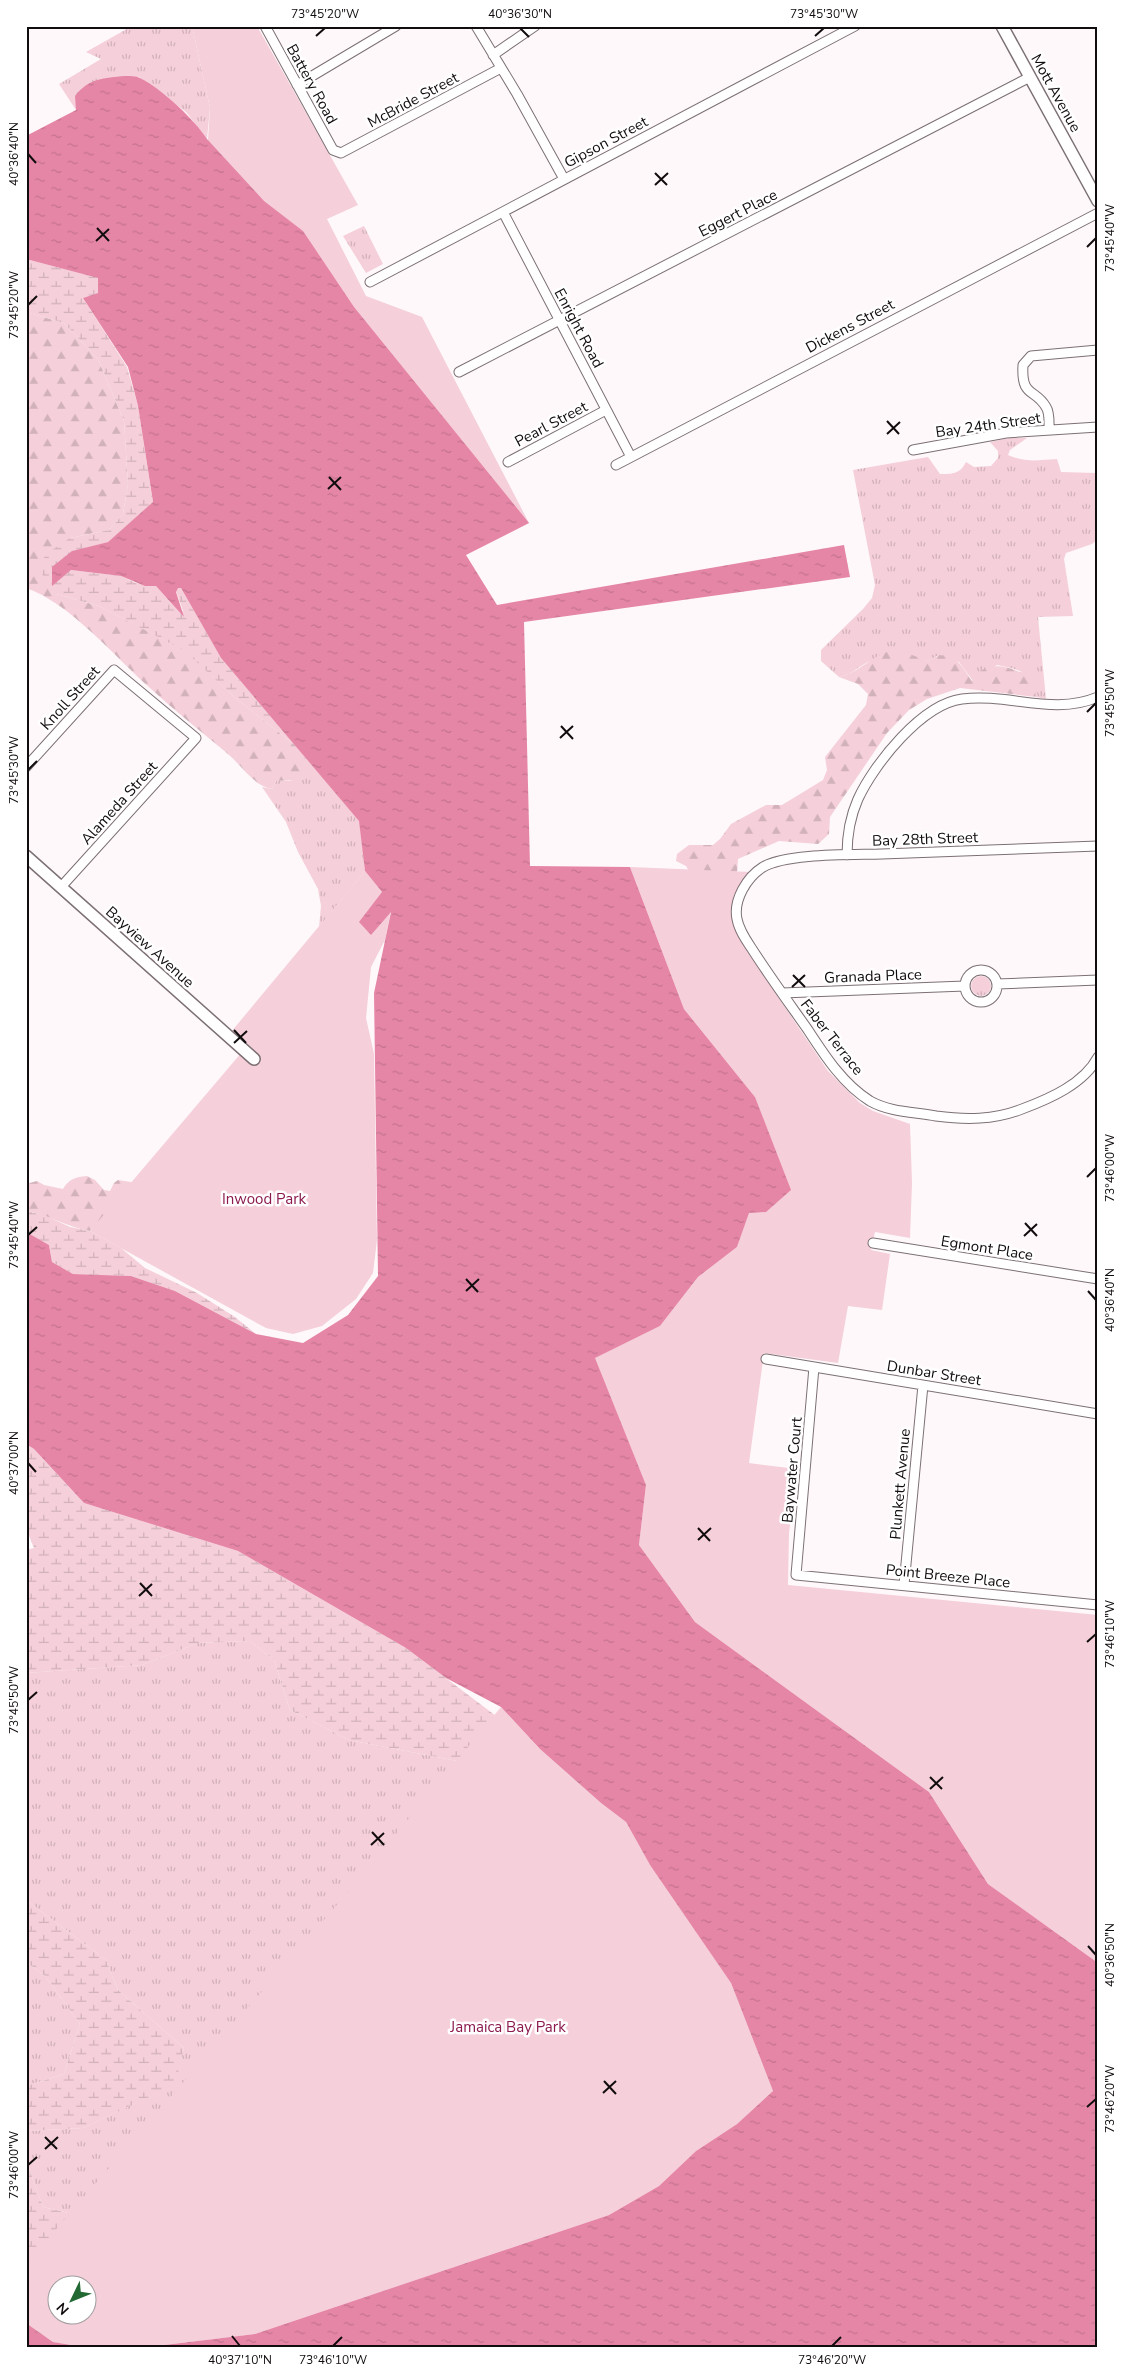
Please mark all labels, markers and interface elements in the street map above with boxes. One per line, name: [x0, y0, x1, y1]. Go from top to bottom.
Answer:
text: 73°45'20"W: [291, 6, 359, 22]
text: 40°36'30"N: [488, 6, 552, 22]
text: 73°45'30"W: [790, 6, 858, 22]
street label: Battery Road: [282, 40, 342, 128]
street label: Mott Avenue: [1026, 50, 1086, 136]
street label: McBride Street: [364, 67, 463, 132]
street label: Gipson Street: [561, 111, 652, 172]
text: 40°36'40"N: [6, 122, 22, 186]
street label: Eggert Place: [695, 185, 781, 241]
text: 73°45'40"W: [1102, 204, 1118, 272]
text: 73°45'20"W: [6, 271, 22, 339]
street label: Enright Road: [550, 285, 608, 371]
street label: Dickens Street: [802, 294, 898, 358]
street label: Pearl Street: [511, 396, 592, 452]
street label: Bay 24th Street: [934, 408, 1043, 442]
street label: Knoll Street: [36, 661, 105, 734]
text: 73°45'50"W: [1102, 669, 1118, 737]
text: 73°45'30"W: [6, 736, 22, 804]
street label: Alameda Street: [76, 757, 162, 849]
street label: Bay 28th Street: [872, 827, 979, 851]
street label: Bayview Avenue: [101, 902, 199, 992]
street label: Granada Place: [824, 964, 922, 988]
street label: Faber Terrace: [796, 995, 868, 1079]
text: 73°46'00"W: [1102, 1134, 1118, 1202]
park label: Inwood Park: [222, 1189, 307, 1209]
text: 73°45'40"W: [6, 1201, 22, 1269]
street label: Egmont Place: [940, 1231, 1034, 1265]
text: 40°36'40"N: [1102, 1268, 1118, 1332]
street label: Dunbar Street: [886, 1356, 983, 1390]
street label: Baywater Court: [777, 1416, 807, 1524]
street label: Plunkett Avenue: [885, 1428, 915, 1540]
text: 40°37'00"N: [6, 1431, 22, 1495]
street label: Point Breeze Place: [885, 1560, 1011, 1592]
text: 73°46'10"W: [1102, 1600, 1118, 1668]
text: 73°45'50"W: [6, 1666, 22, 1734]
text: 40°36'50"N: [1102, 1923, 1118, 1987]
park label: Jamaica Bay Park: [449, 2017, 566, 2037]
text: 73°46'20"W: [1102, 2065, 1118, 2133]
text: 73°46'00"W: [6, 2131, 22, 2199]
north arrow: [48, 2276, 98, 2326]
text: N: [52, 2298, 73, 2319]
text: 40°37'10"N: [208, 2352, 272, 2368]
text: 73°46'10"W: [299, 2352, 367, 2368]
text: 73°46'20"W: [798, 2352, 866, 2368]

